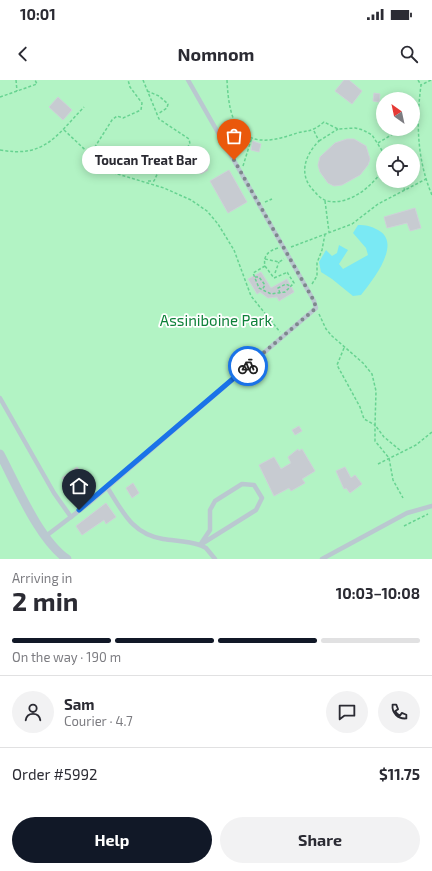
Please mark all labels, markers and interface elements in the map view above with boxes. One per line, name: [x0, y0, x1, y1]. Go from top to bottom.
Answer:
text: 10:01: [20, 5, 56, 23]
icon: back: [12, 43, 34, 65]
text: Nomnom: [178, 43, 254, 65]
icon: search: [398, 43, 420, 65]
north arrow: [376, 92, 420, 136]
map controls: [376, 92, 420, 188]
pin: [217, 119, 251, 160]
icon: bag: [223, 125, 245, 147]
button: locate: [376, 144, 420, 188]
callout: Toucan Treat Bar: [82, 146, 210, 174]
text: Toucan Treat Bar: [95, 152, 197, 168]
park label: Assiniboine Park: [160, 311, 273, 329]
courier: [228, 346, 268, 386]
icon: bike: [237, 355, 259, 377]
pin: [62, 469, 96, 510]
icon: home: [68, 475, 90, 497]
text: Arriving in: [12, 570, 72, 586]
text: 10:03–10:08: [336, 584, 420, 602]
text: 2 min: [12, 585, 78, 616]
text: On the way · 190 m: [12, 649, 121, 665]
button: person: [12, 691, 54, 733]
button: chat: [326, 691, 368, 733]
button: phone: [378, 691, 420, 733]
text: Sam: [64, 695, 95, 713]
text: Courier · 4.7: [64, 713, 133, 729]
text: Order #5992: [12, 765, 98, 783]
text: $11.75: [379, 765, 420, 783]
button: Help: [12, 817, 212, 863]
button: Share: [220, 817, 420, 863]

